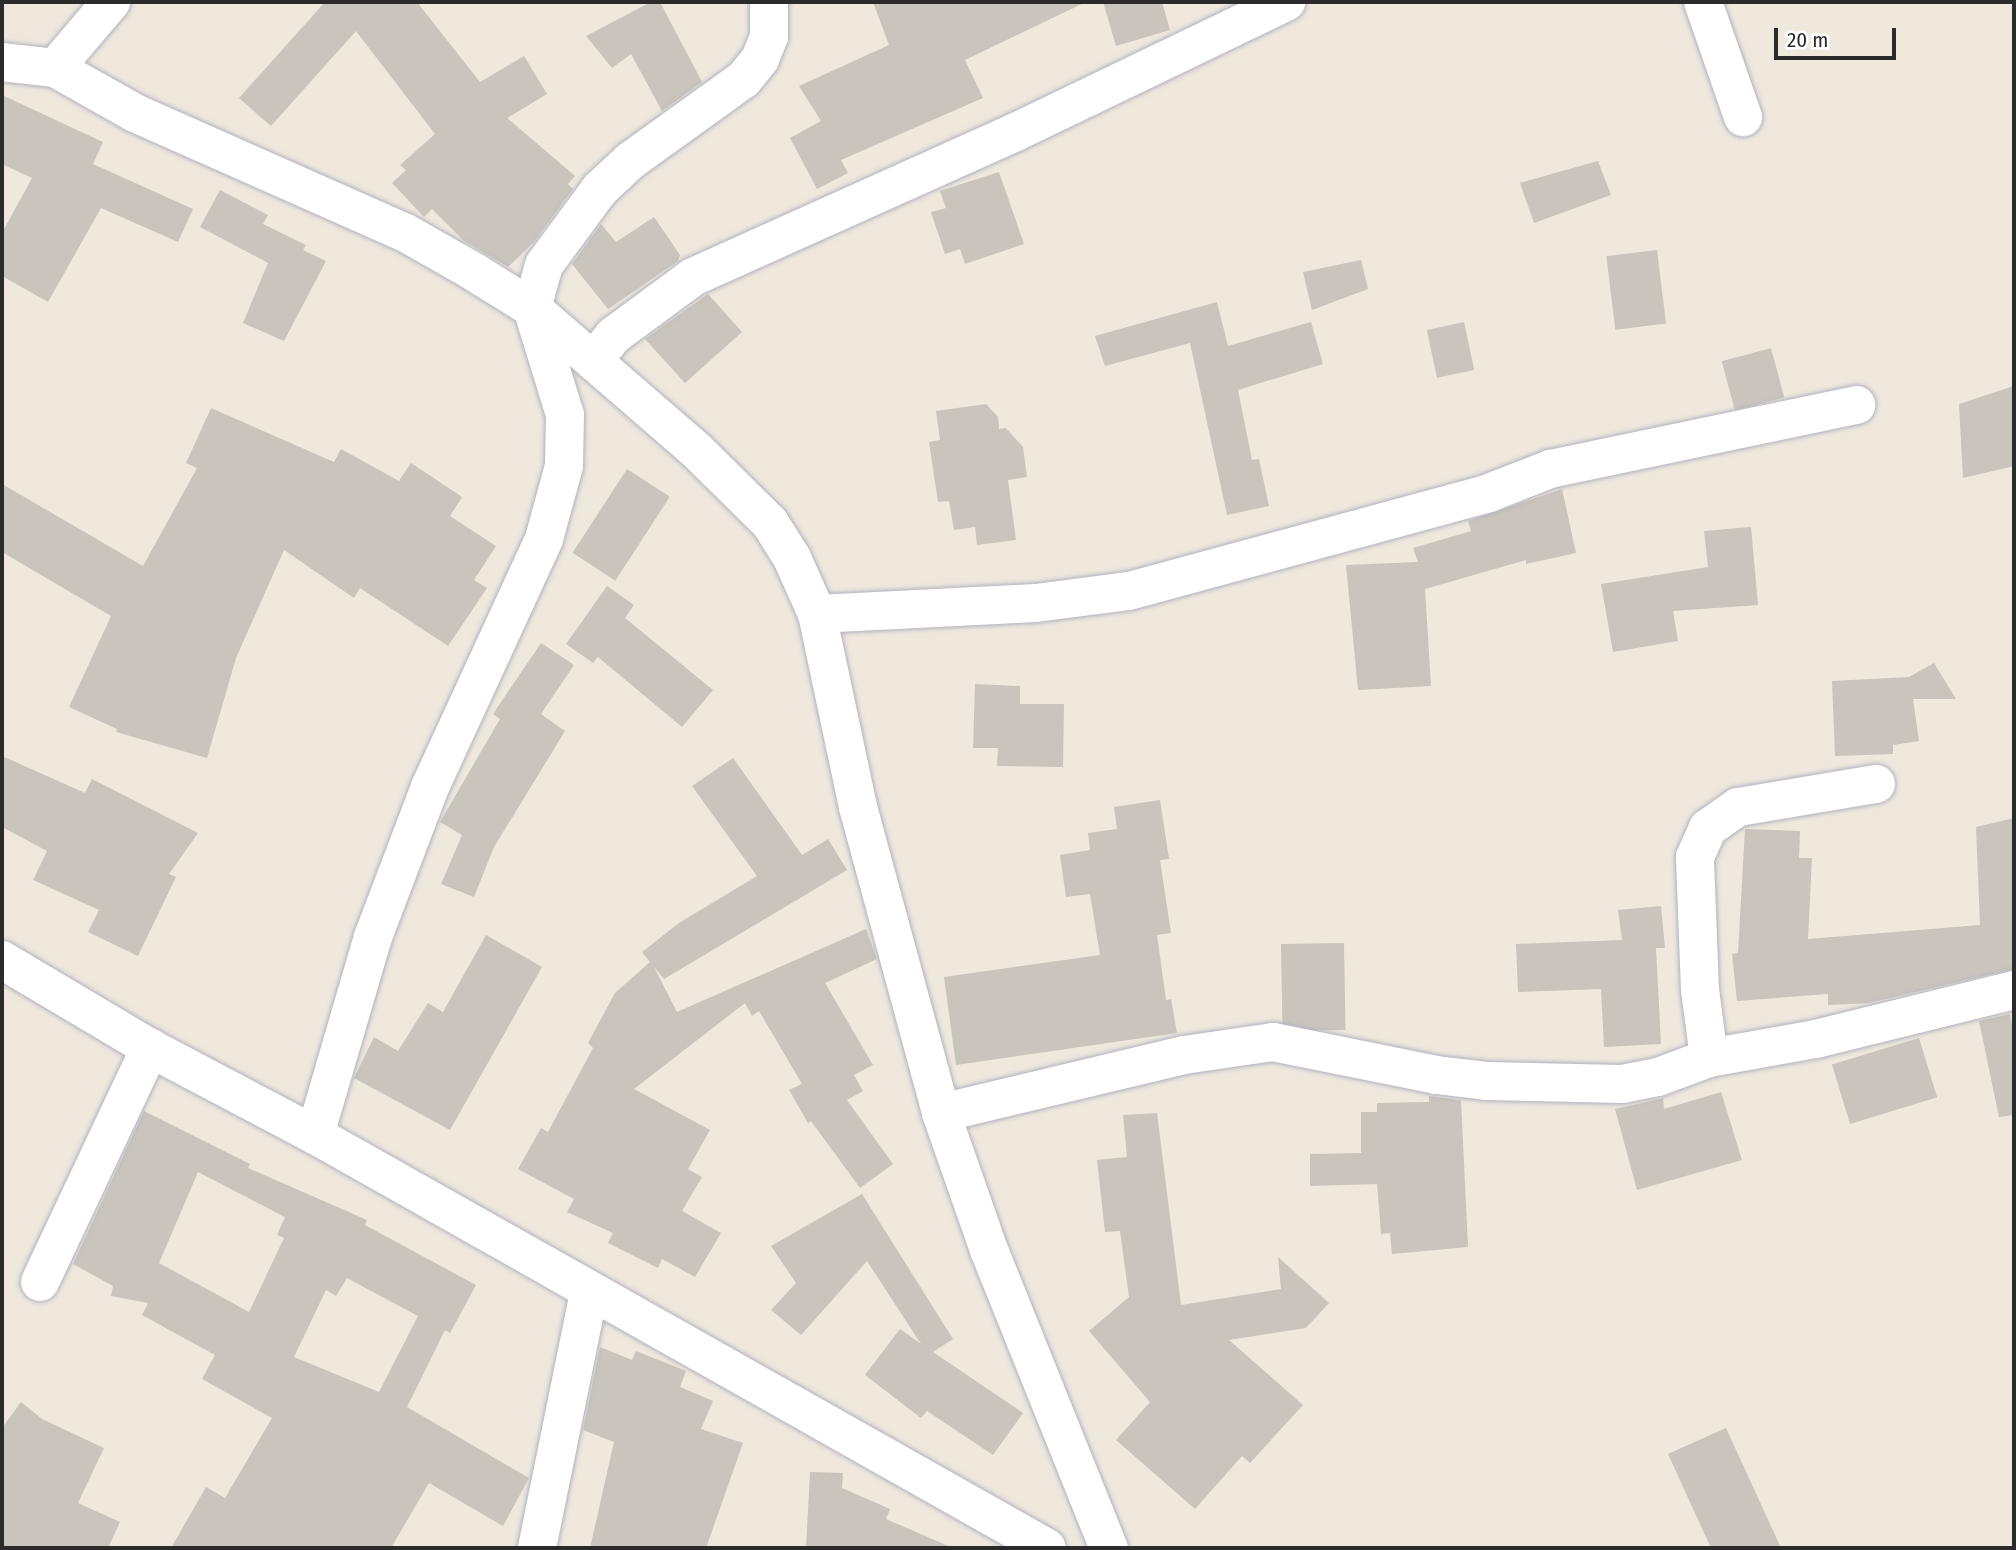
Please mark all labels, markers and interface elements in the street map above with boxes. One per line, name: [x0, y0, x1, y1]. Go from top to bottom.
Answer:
scale bar: [1778, 14, 1900, 58]
text: 20 m: [1787, 27, 1828, 53]

